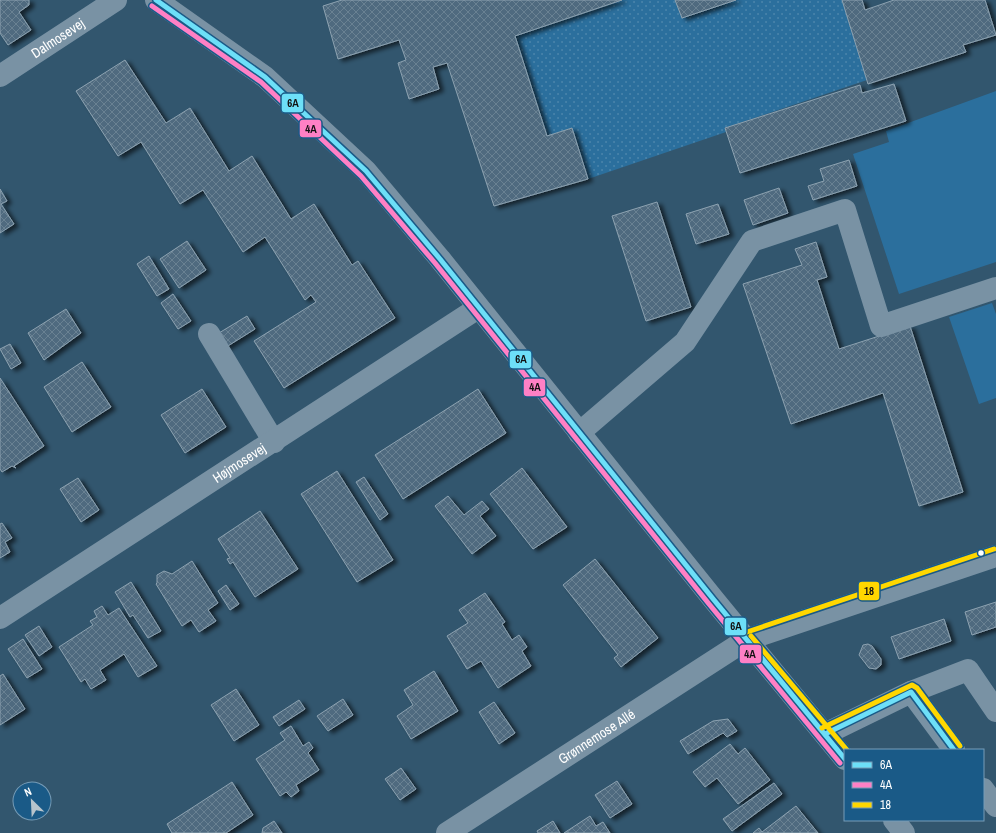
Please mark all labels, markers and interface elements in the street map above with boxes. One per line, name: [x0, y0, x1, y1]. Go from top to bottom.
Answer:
street label: Dalmosevej: [28, 14, 88, 62]
line badge: 6A: [281, 93, 304, 113]
text: 6A: [287, 96, 299, 110]
line badge: 4A: [299, 119, 322, 138]
text: 4A: [305, 122, 317, 136]
line badge: 6A: [509, 350, 532, 369]
text: 6A: [515, 352, 527, 366]
line badge: 4A: [523, 378, 546, 397]
text: 4A: [529, 380, 541, 394]
street label: Højmosevej: [209, 439, 269, 487]
unlabelled marker: [976, 548, 986, 558]
line badge: 18: [858, 581, 880, 601]
text: 18: [864, 584, 874, 598]
line badge: 6A: [724, 617, 747, 636]
text: 6A: [730, 619, 742, 633]
line badge: 4A: [739, 644, 762, 664]
text: 4A: [744, 647, 756, 661]
street label: Grønnemose Allé: [555, 705, 638, 768]
legend: [844, 749, 984, 821]
text: 6A: [880, 757, 892, 773]
text: 4A: [880, 777, 892, 793]
north arrow: [12, 781, 52, 821]
text: N: [22, 784, 34, 800]
text: 18: [880, 797, 891, 813]

